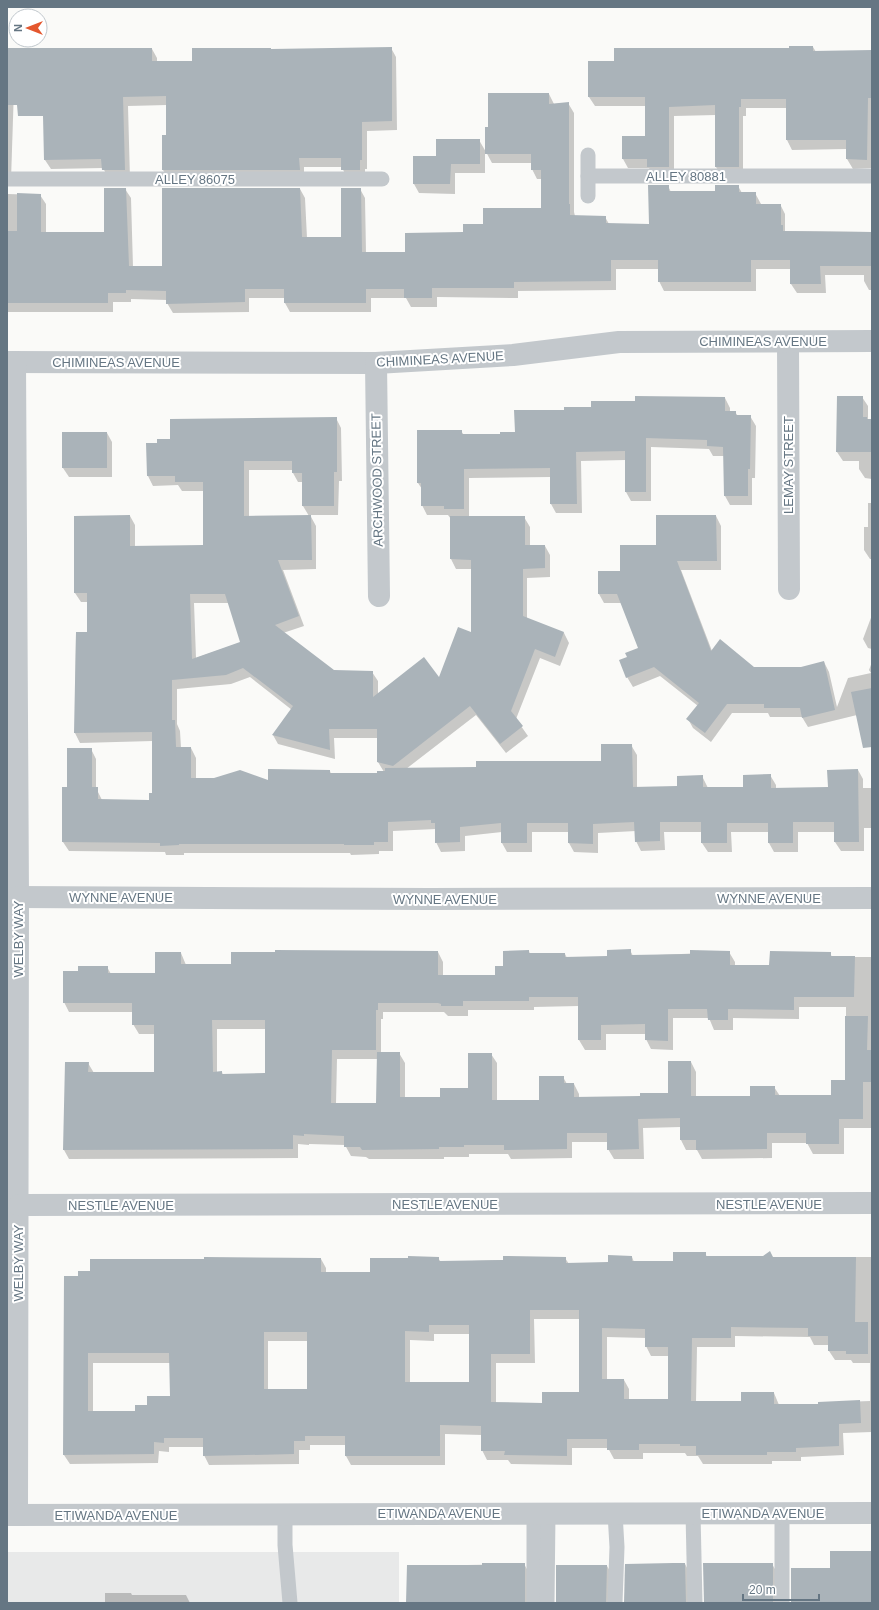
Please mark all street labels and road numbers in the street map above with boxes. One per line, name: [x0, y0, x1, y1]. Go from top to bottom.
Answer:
street label: ALLEY 80881: [646, 169, 726, 184]
street label: ALLEY 86075: [155, 172, 235, 187]
street label: CHIMINEAS AVENUE: [699, 334, 827, 349]
street label: CHIMINEAS AVENUE: [376, 348, 504, 370]
street label: CHIMINEAS AVENUE: [52, 355, 180, 370]
street label: ARCHWOOD STREET: [368, 413, 386, 547]
street label: LEMAY STREET: [781, 416, 796, 514]
street label: WYNNE AVENUE: [69, 890, 173, 905]
street label: WYNNE AVENUE: [717, 891, 821, 906]
street label: WYNNE AVENUE: [393, 892, 497, 907]
street label: WELBY WAY: [11, 900, 26, 978]
street label: NESTLE AVENUE: [392, 1197, 498, 1212]
street label: NESTLE AVENUE: [716, 1197, 822, 1212]
street label: NESTLE AVENUE: [68, 1198, 174, 1213]
street label: WELBY WAY: [11, 1224, 26, 1302]
street label: ETIWANDA AVENUE: [378, 1506, 501, 1521]
street label: ETIWANDA AVENUE: [702, 1506, 825, 1521]
street label: ETIWANDA AVENUE: [55, 1508, 178, 1523]

